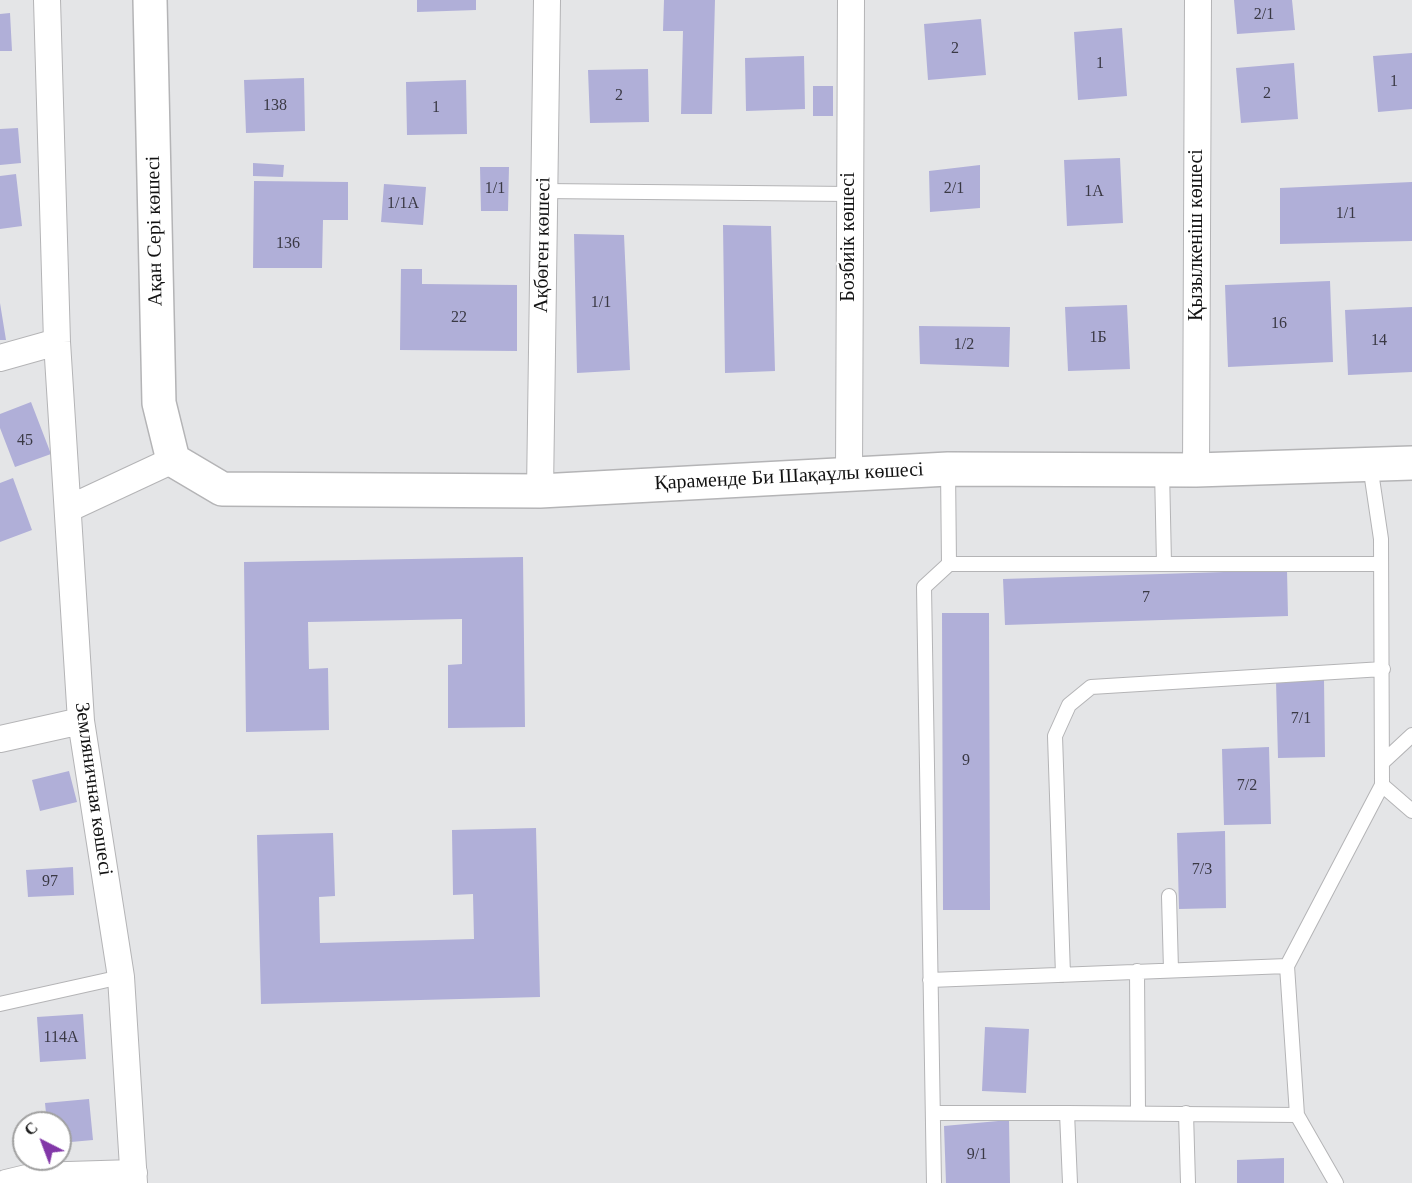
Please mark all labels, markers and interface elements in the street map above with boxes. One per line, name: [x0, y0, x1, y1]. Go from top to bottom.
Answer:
house number: 2/1: [1254, 5, 1274, 25]
house number: 2: [951, 39, 959, 59]
house number: 1: [1096, 54, 1104, 74]
house number: 1: [1390, 72, 1398, 92]
house number: 2: [1263, 84, 1271, 104]
house number: 2: [615, 86, 623, 106]
house number: 138: [263, 96, 287, 116]
house number: 1: [432, 98, 440, 118]
street label: Қызылкеніш көшесі: [1185, 149, 1209, 321]
street label: Ақан Сері көшесі: [142, 155, 168, 307]
street label: Бозбиік көшесі: [837, 172, 861, 302]
street label: Ақбөген көшесі: [530, 177, 556, 313]
house number: 1/1: [485, 179, 505, 199]
house number: 2/1: [944, 179, 964, 199]
house number: 1А: [1084, 182, 1104, 202]
house number: 1/1А: [387, 194, 419, 214]
house number: 1/1: [1336, 204, 1356, 224]
house number: 136: [276, 234, 300, 254]
house number: 1/1: [591, 293, 611, 313]
house number: 22: [451, 308, 467, 328]
house number: 16: [1271, 314, 1287, 334]
house number: 1Б: [1089, 328, 1107, 348]
house number: 14: [1371, 331, 1387, 351]
house number: 1/2: [954, 335, 974, 355]
house number: 45: [17, 431, 33, 451]
street label: Қараменде Би Шақаұлы көшесі: [654, 458, 924, 496]
house number: 7: [1142, 588, 1150, 608]
street label: Земляничная көшесі: [69, 701, 117, 877]
house number: 7/1: [1291, 709, 1311, 729]
house number: 9: [962, 751, 970, 771]
house number: 7/2: [1237, 776, 1257, 796]
house number: 7/3: [1192, 860, 1212, 880]
house number: 97: [42, 872, 58, 892]
house number: 114А: [44, 1028, 78, 1048]
north arrow: [12, 1111, 72, 1171]
text: С: [21, 1119, 41, 1139]
house number: 9/1: [967, 1145, 987, 1165]

